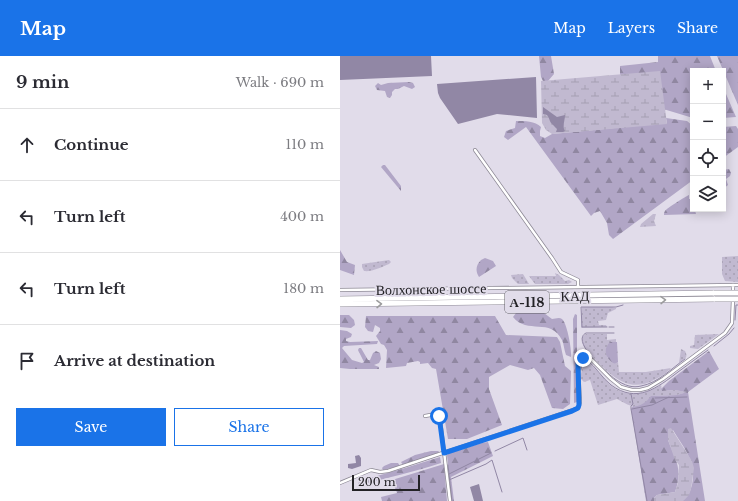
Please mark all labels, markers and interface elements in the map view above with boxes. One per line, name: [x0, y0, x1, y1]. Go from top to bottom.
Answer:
text: Map: [20, 17, 66, 40]
text: Map: [553, 19, 586, 37]
text: Layers: [608, 19, 655, 37]
text: Share: [677, 19, 718, 37]
map controls: [690, 68, 726, 212]
button: +: [690, 68, 726, 104]
text: 9 min: [16, 72, 69, 93]
text: Walk · 690 m: [236, 74, 324, 91]
button: −: [690, 104, 726, 140]
icon: ahead: [16, 134, 38, 156]
text: Continue: [54, 135, 129, 154]
text: 110 m: [285, 136, 324, 153]
button: locate: [690, 140, 726, 176]
button: layers: [690, 176, 726, 212]
icon: left: [16, 206, 38, 228]
text: Turn left: [54, 207, 125, 226]
text: 400 m: [280, 208, 324, 225]
icon: left: [16, 278, 38, 300]
text: Turn left: [54, 279, 125, 298]
street label: Волхонское шоссе: [375, 279, 487, 299]
text: 180 m: [283, 280, 324, 297]
street label: КАД: [560, 287, 590, 305]
road number: А-118: [505, 291, 549, 313]
one-way arrow: [660, 296, 666, 304]
one-way arrow: [376, 299, 382, 308]
route end: [574, 349, 592, 367]
icon: arrive: [16, 350, 38, 372]
text: Arrive at destination: [54, 351, 215, 370]
route start: [430, 407, 448, 425]
button: Save: [16, 408, 166, 446]
button: Share: [174, 408, 324, 446]
scale bar: [352, 473, 420, 492]
text: 200 m: [358, 475, 395, 489]

